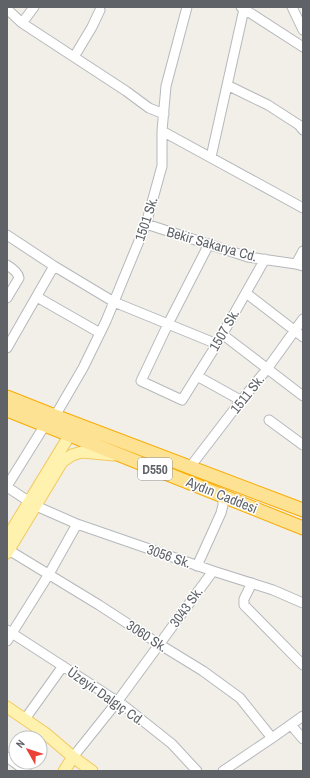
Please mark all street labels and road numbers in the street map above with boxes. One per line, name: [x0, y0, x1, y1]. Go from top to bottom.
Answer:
street label: 1501 Sk.: [130, 195, 162, 243]
street label: Bekir Sakarya Cd.: [165, 223, 259, 265]
street label: 1507 Sk.: [205, 306, 243, 354]
street label: 1511 Sk.: [226, 371, 268, 417]
road number: D550: [138, 458, 172, 480]
street label: Aydın Caddesi: [183, 472, 260, 517]
street label: 3056 Sk.: [145, 540, 193, 572]
street label: 3043 Sk.: [165, 583, 207, 631]
street label: 3060 Sk.: [123, 616, 171, 656]
street label: Üzeyir Dalgıç Cd.: [64, 663, 148, 729]

